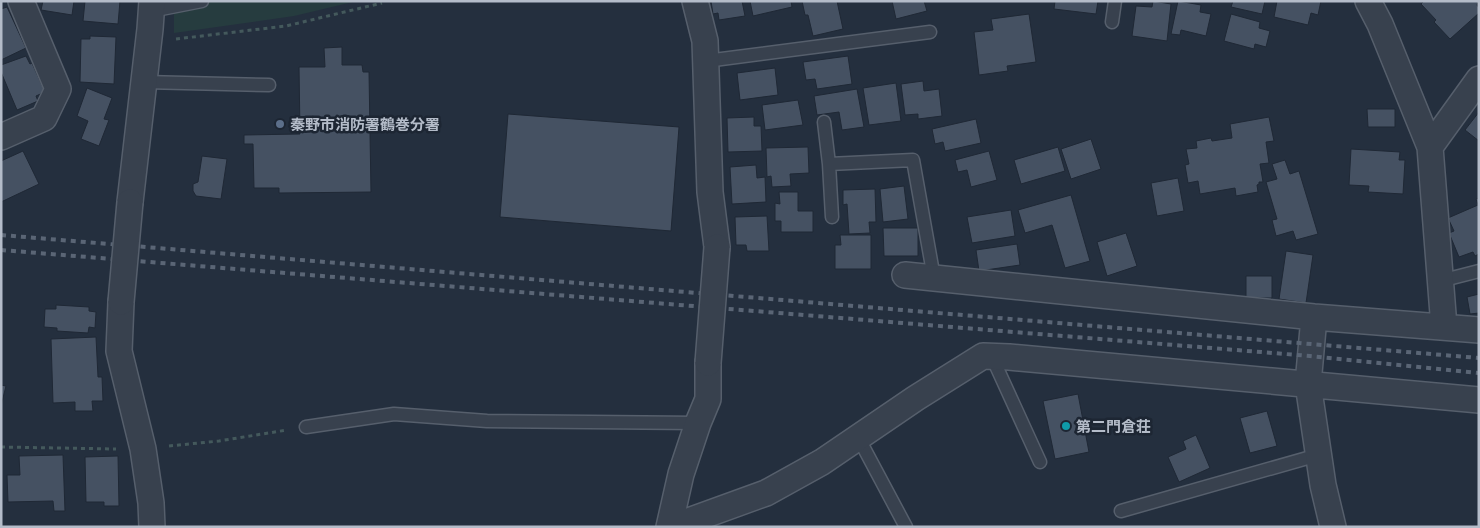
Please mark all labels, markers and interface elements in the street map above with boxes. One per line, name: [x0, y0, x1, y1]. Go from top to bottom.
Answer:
place label: 秦野市消防署鶴巻分署: [290, 114, 440, 135]
marker: 秦野市消防署鶴巻分署: [274, 118, 286, 130]
place label: 第二門倉荘: [1076, 416, 1151, 437]
marker: 第二門倉荘: [1060, 420, 1072, 432]

